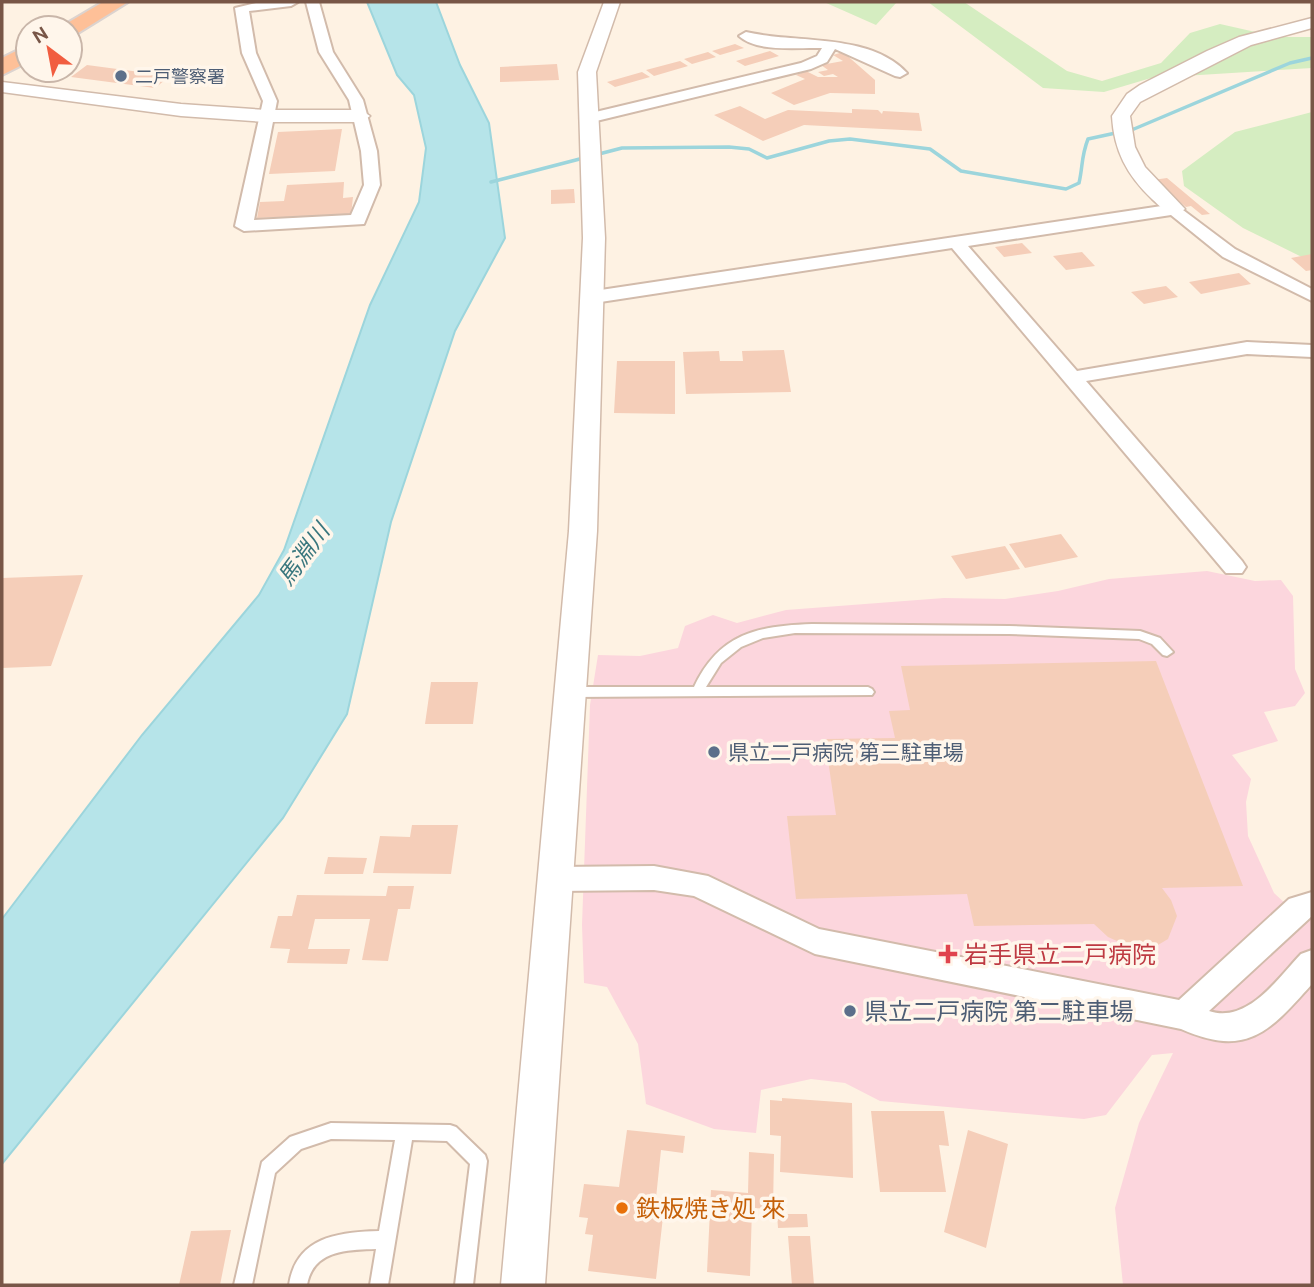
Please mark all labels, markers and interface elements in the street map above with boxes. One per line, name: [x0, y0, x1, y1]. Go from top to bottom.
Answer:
north arrow: [14, 14, 84, 84]
text: N: [28, 21, 52, 48]
place label: 二戸警察署: [135, 66, 225, 86]
marker: 二戸警察署: [113, 68, 129, 84]
water label: 馬淵川: [273, 516, 335, 589]
place label: 県立二戸病院 第三駐車場: [728, 740, 964, 764]
marker: 県立二戸病院 第三駐車場: [706, 744, 722, 760]
place label: 岩手県立二戸病院: [964, 941, 1156, 968]
marker: 岩手県立二戸病院: [938, 944, 958, 964]
place label: 県立二戸病院 第二駐車場: [864, 998, 1134, 1025]
marker: 県立二戸病院 第二駐車場: [842, 1003, 858, 1019]
place label: 鉄板焼き処 來: [636, 1195, 786, 1222]
marker: 鉄板焼き処 來: [614, 1200, 630, 1216]

